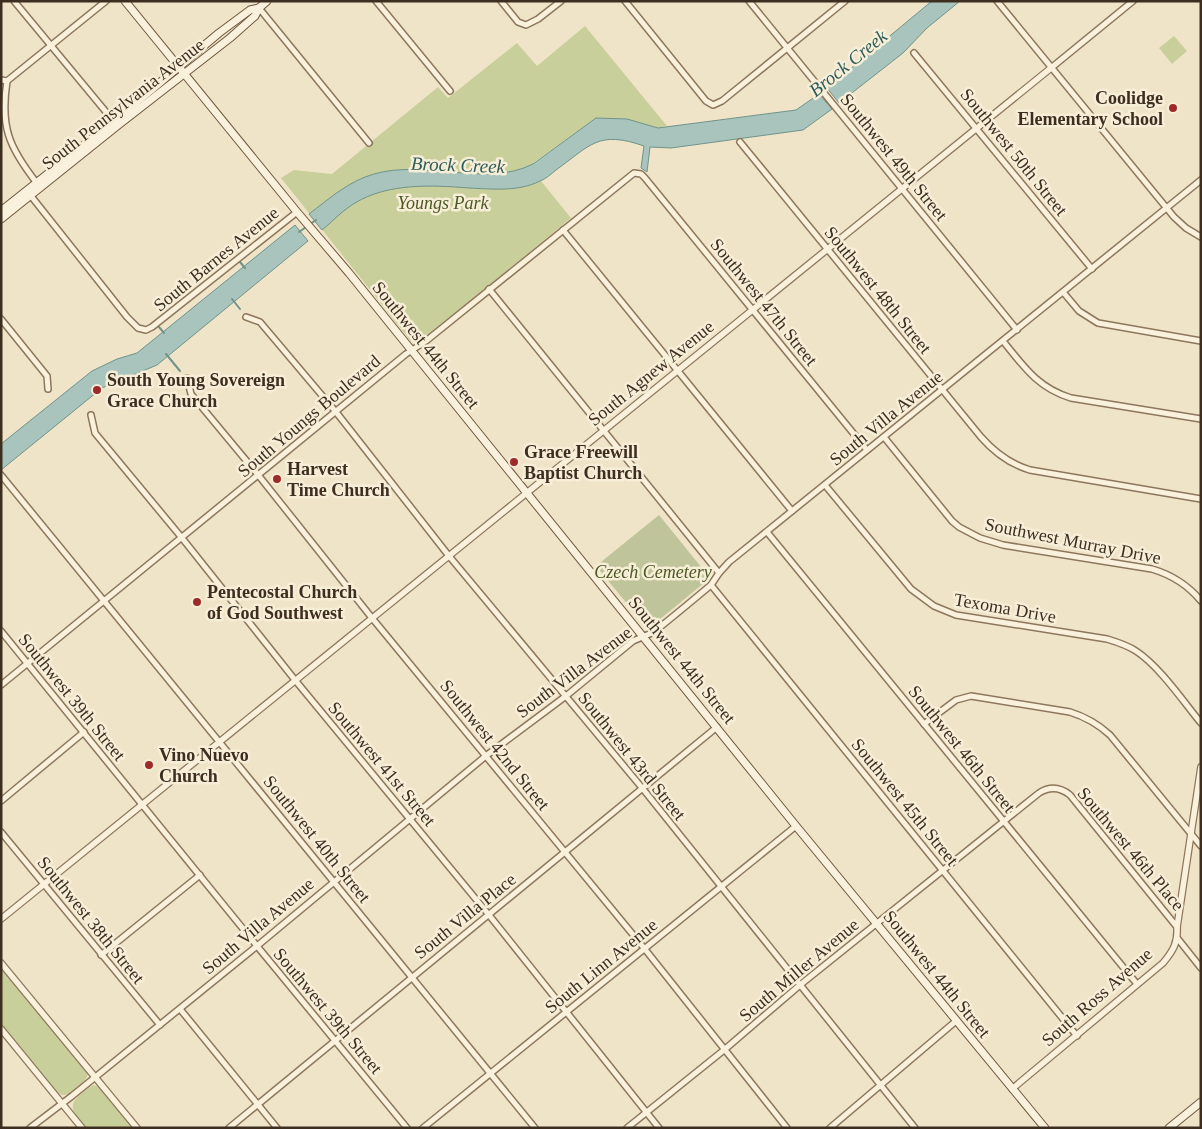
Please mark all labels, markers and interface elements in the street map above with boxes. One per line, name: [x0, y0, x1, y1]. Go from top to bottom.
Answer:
water label: Brock Creek: [805, 25, 892, 101]
street label: South Pennsylvania Avenue: [38, 34, 208, 174]
street label: Southwest 50th Street: [957, 84, 1071, 220]
place label: Coolidge Elementary School: [1018, 88, 1163, 129]
street label: Southwest 49th Street: [837, 89, 951, 225]
marker: Coolidge Elementary School: [1167, 102, 1179, 114]
water label: Brock Creek: [411, 153, 506, 177]
park label: Youngs Park: [398, 193, 489, 213]
street label: South Barnes Avenue: [150, 203, 282, 315]
street label: Southwest 48th Street: [821, 222, 935, 358]
street label: Southwest 47th Street: [707, 234, 821, 370]
street label: Southwest 44th Street: [369, 277, 483, 413]
street label: South Agnew Avenue: [584, 316, 718, 430]
street label: South Youngs Boulevard: [234, 351, 384, 481]
street label: South Villa Avenue: [826, 366, 946, 470]
place label: South Young Sovereign Grace Church: [107, 370, 285, 411]
marker: South Young Sovereign Grace Church: [91, 384, 103, 396]
place label: Grace Freewill Baptist Church: [524, 442, 642, 483]
marker: Grace Freewill Baptist Church: [508, 456, 520, 468]
place label: Harvest Time Church: [287, 459, 390, 500]
marker: Harvest Time Church: [271, 473, 283, 485]
street label: Southwest Murray Drive: [983, 514, 1163, 568]
park label: Czech Cemetery: [594, 562, 712, 582]
place label: Pentecostal Church of God Southwest: [207, 582, 357, 623]
street label: Texoma Drive: [952, 589, 1058, 627]
street label: Southwest 44th Street: [625, 592, 739, 728]
marker: Pentecostal Church of God Southwest: [191, 596, 203, 608]
street label: South Villa Avenue: [512, 622, 636, 722]
street label: Southwest 39th Street: [15, 629, 129, 765]
street label: Southwest 42nd Street: [436, 676, 554, 814]
street label: Southwest 46th Street: [905, 681, 1019, 817]
street label: Southwest 43rd Street: [574, 688, 690, 824]
street label: Southwest 41st Street: [324, 698, 440, 830]
street label: Southwest 45th Street: [848, 734, 962, 870]
place label: Vino Nuevo Church: [159, 745, 249, 786]
marker: Vino Nuevo Church: [143, 759, 155, 771]
street label: Southwest 40th Street: [260, 771, 374, 907]
street label: Southwest 46th Place: [1074, 783, 1188, 915]
street label: Southwest 38th Street: [34, 852, 148, 988]
street label: South Villa Place: [410, 869, 520, 963]
street label: South Villa Avenue: [198, 874, 318, 978]
street label: Southwest 44th Street: [880, 906, 994, 1042]
street label: South Miller Avenue: [735, 914, 863, 1026]
street label: South Linn Avenue: [541, 915, 661, 1017]
street label: Southwest 39th Street: [270, 944, 386, 1078]
street label: South Ross Avenue: [1038, 944, 1156, 1050]

